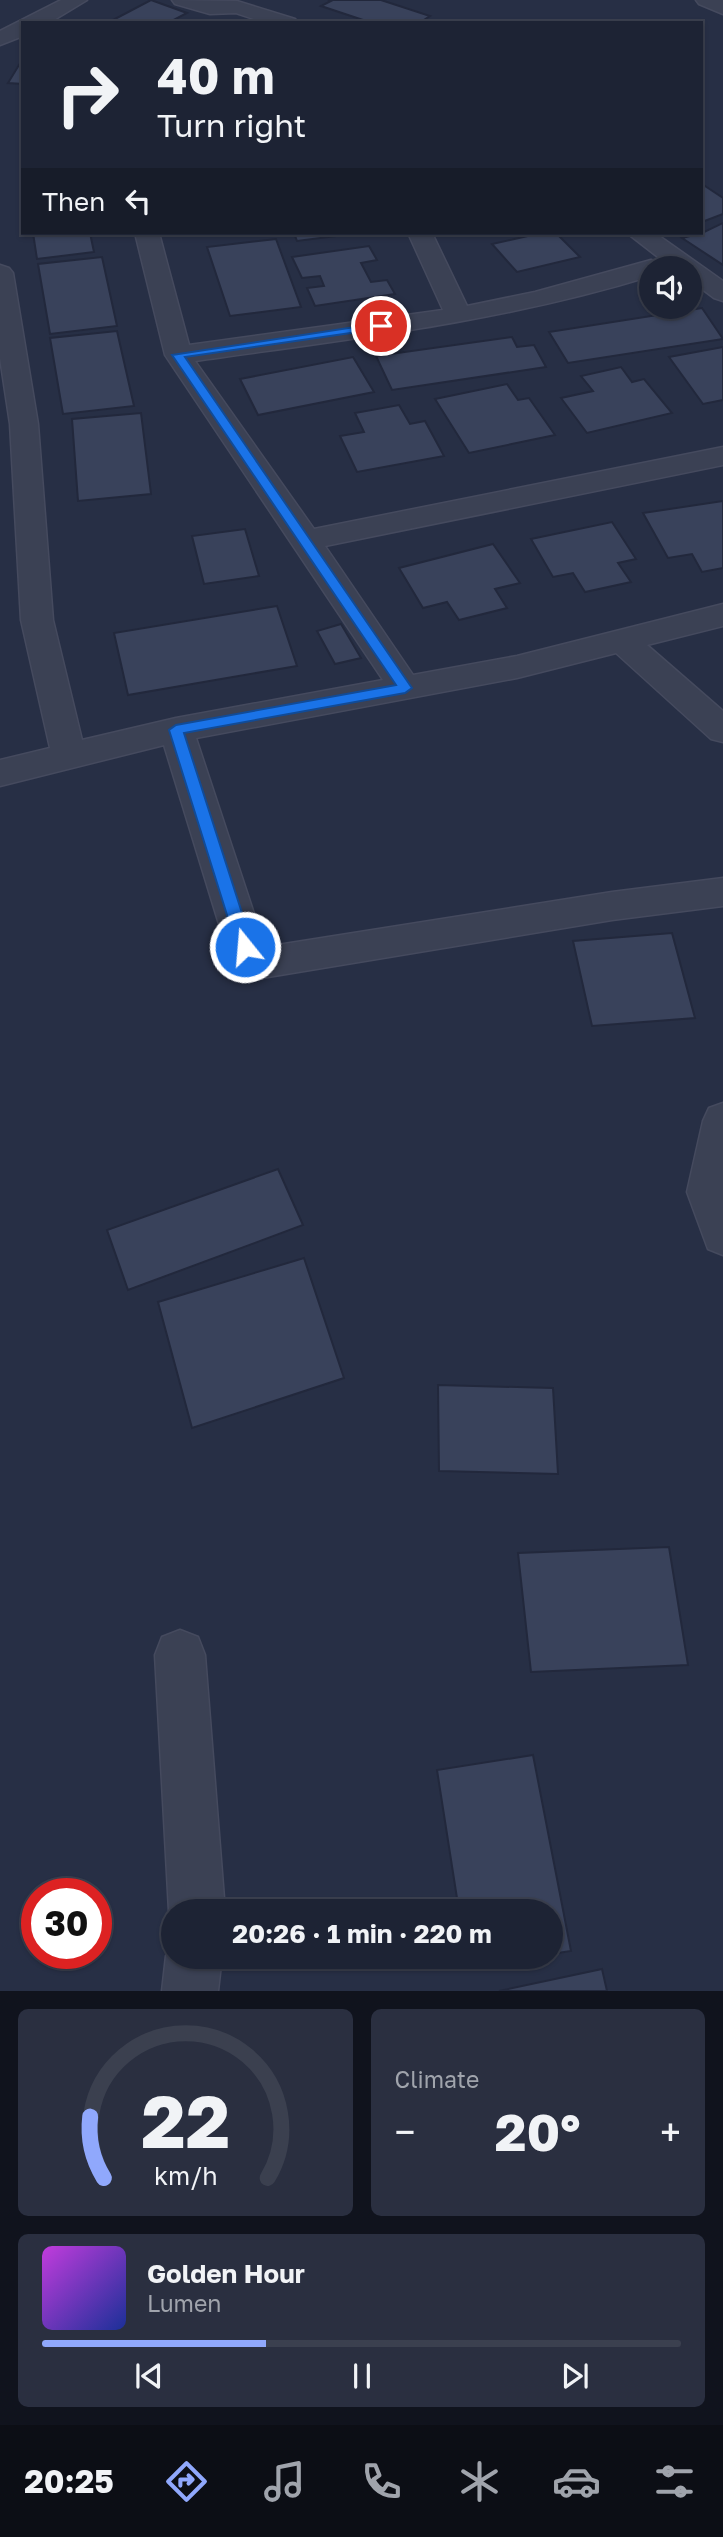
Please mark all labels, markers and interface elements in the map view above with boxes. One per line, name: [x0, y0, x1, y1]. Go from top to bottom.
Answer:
text: 40 m: [157, 46, 275, 105]
icon: right: [42, 49, 133, 140]
text: Turn right: [157, 106, 306, 144]
icon: left: [119, 182, 157, 220]
text: Then: [42, 186, 105, 217]
map controls: [639, 256, 702, 319]
button: sound: [639, 256, 702, 319]
pin: [351, 296, 411, 356]
icon: arrive: [362, 307, 400, 345]
position arrow: [208, 910, 282, 984]
speed limit sign: 30: [21, 1878, 112, 1969]
text: 20:26 · 1 min · 220 m: [232, 1918, 492, 1949]
text: Climate: [395, 2065, 479, 2093]
text: 22: [141, 2078, 230, 2165]
text: 20°: [495, 2100, 581, 2162]
text: −: [395, 2109, 415, 2154]
text: +: [660, 2109, 681, 2154]
text: km/h: [153, 2160, 217, 2191]
text: Golden Hour: [147, 2258, 305, 2289]
text: Lumen: [147, 2289, 221, 2317]
icon: previous: [130, 2357, 168, 2395]
icon: pause: [343, 2357, 381, 2395]
icon: next: [556, 2357, 594, 2395]
icon: directions: [162, 2457, 211, 2506]
icon: music: [260, 2457, 309, 2506]
icon: phone: [357, 2457, 406, 2506]
icon: climate: [455, 2457, 504, 2506]
icon: car: [552, 2457, 601, 2506]
icon: filters: [650, 2457, 699, 2506]
text: 20:25: [24, 2462, 114, 2500]

